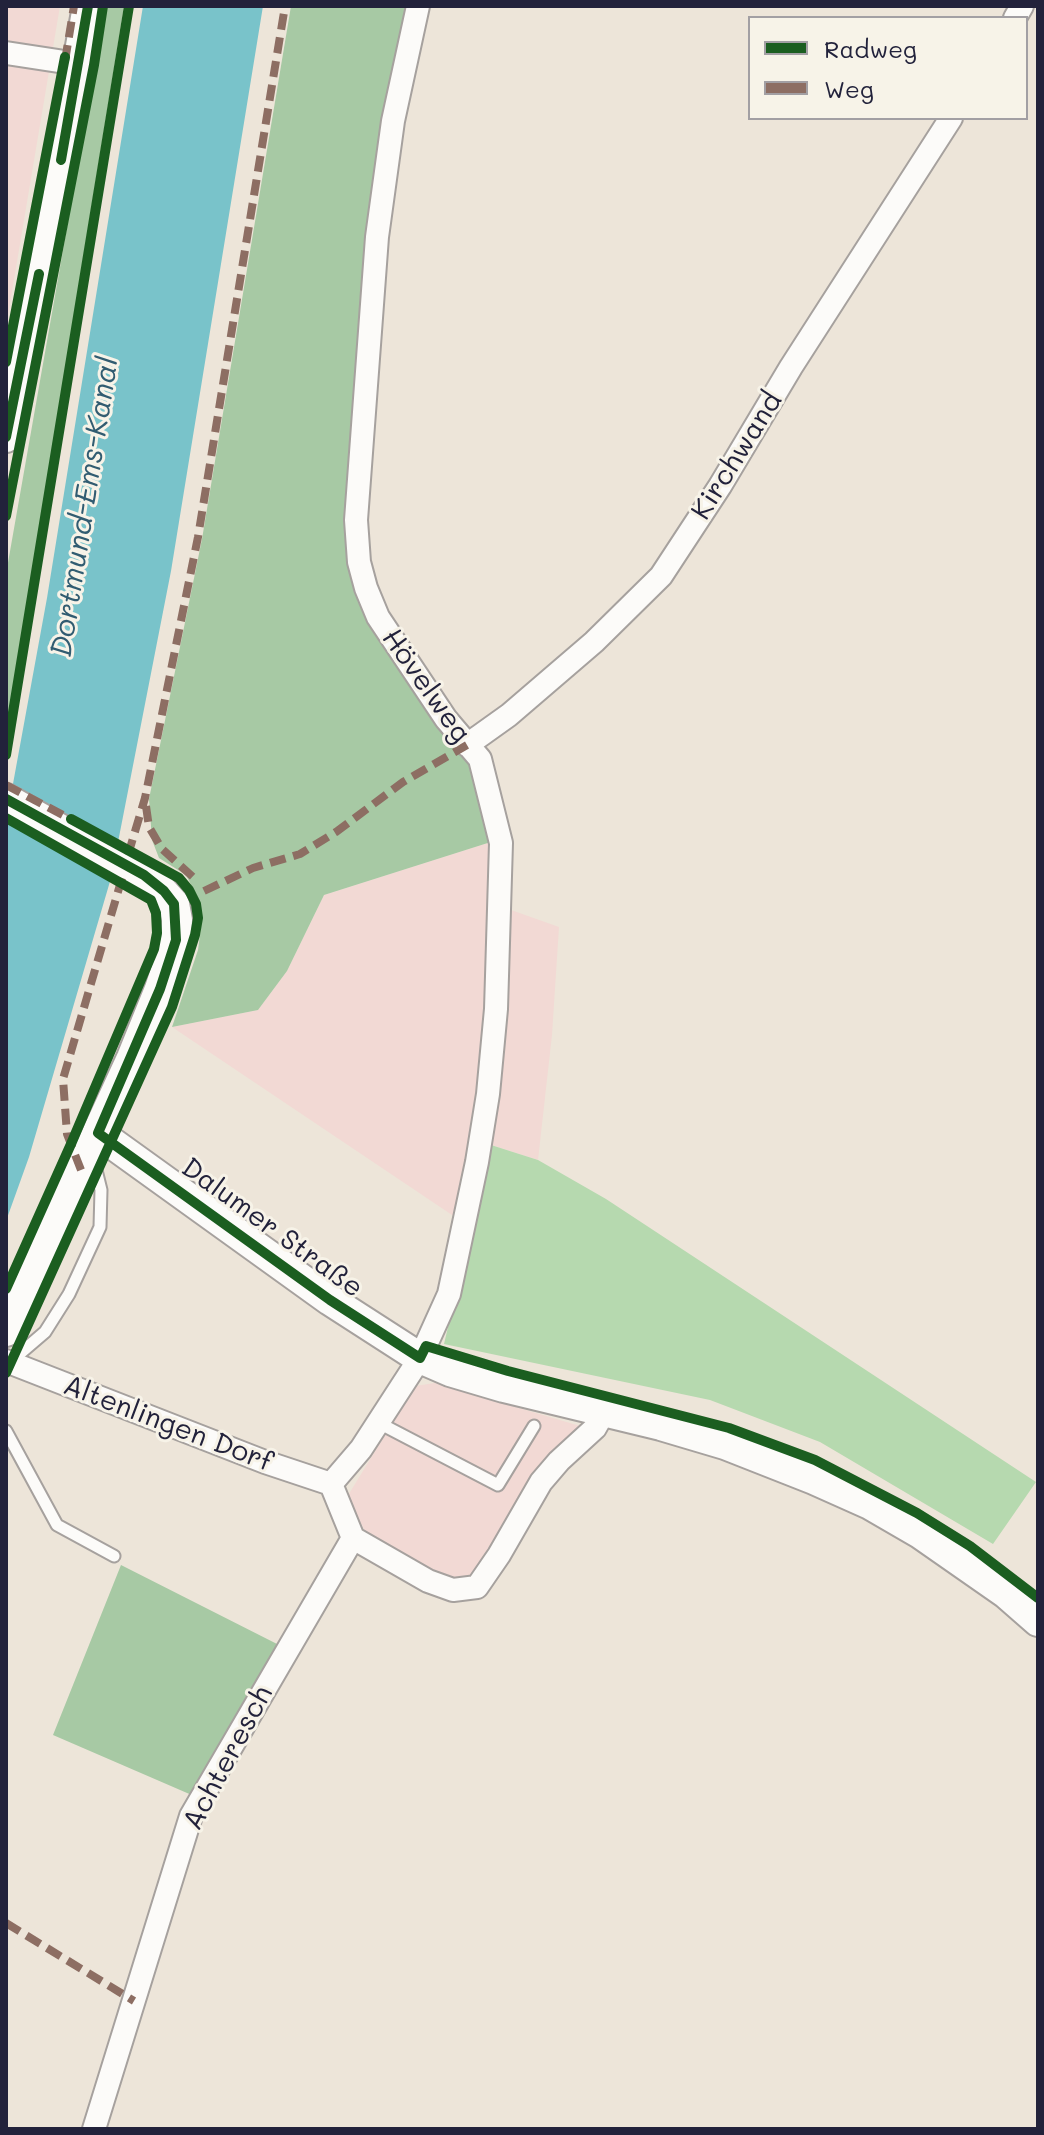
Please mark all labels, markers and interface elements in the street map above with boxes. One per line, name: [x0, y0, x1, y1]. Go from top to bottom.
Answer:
legend: [748, 16, 1028, 120]
text: Radweg: [824, 33, 917, 64]
text: Weg: [824, 73, 874, 104]
water label: Dortmund-Ems-Kanal: [43, 354, 127, 660]
street label: Kirchwand: [685, 386, 789, 526]
street label: Hövelweg: [375, 623, 477, 749]
street label: Dalumer Straße: [175, 1151, 369, 1305]
street label: Altenlingen Dorf: [59, 1369, 277, 1479]
street label: Achteresch: [176, 1680, 280, 1836]

